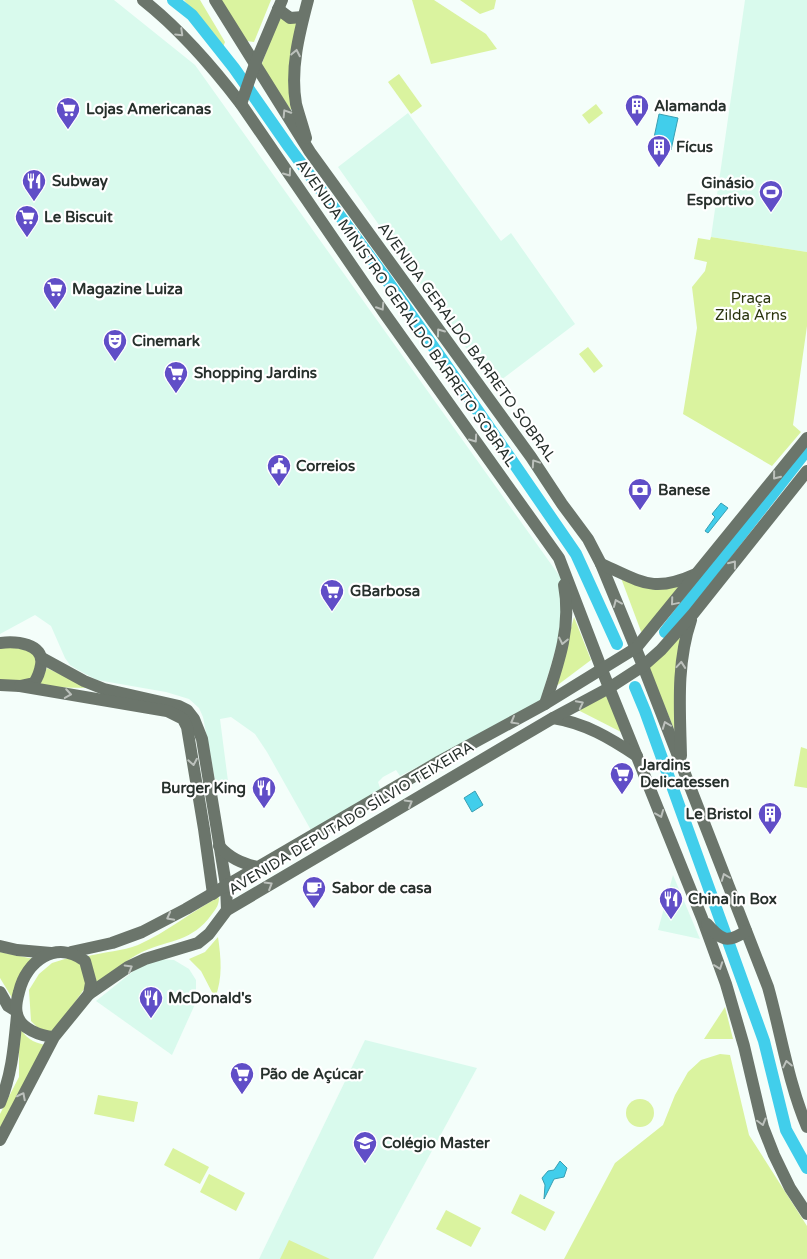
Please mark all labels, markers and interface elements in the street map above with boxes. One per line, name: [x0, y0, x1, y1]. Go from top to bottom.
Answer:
one-way arrow: [174, 27, 183, 36]
one-way arrow: [291, 49, 301, 58]
building icon: Alamanda: [624, 93, 650, 127]
supermarket icon: Lojas Americanas: [55, 96, 81, 130]
place label: Alamanda: [654, 97, 727, 115]
place label: Lojas Americanas: [86, 100, 211, 119]
one-way arrow: [282, 110, 292, 119]
building icon: Fícus: [646, 134, 672, 168]
place label: Fícus: [676, 138, 713, 156]
street label: AVENIDA MINISTRO GERALDO BARRETO SOBRAL: [292, 156, 520, 470]
restaurant icon: Subway: [21, 168, 47, 202]
one-way arrow: [282, 168, 292, 177]
place label: Subway: [52, 172, 108, 191]
place label: Ginásio Esportivo: [687, 174, 754, 210]
sports icon: Ginásio Esportivo: [758, 179, 784, 213]
supermarket icon: Le Biscuit: [14, 204, 40, 238]
place label: Le Biscuit: [44, 208, 113, 226]
street label: AVENIDA GERALDO BARRETO SOBRAL: [374, 219, 560, 465]
supermarket icon: Magazine Luiza: [42, 276, 68, 310]
place label: Magazine Luiza: [72, 280, 183, 299]
park label: Praça Zilda Arns: [715, 289, 787, 324]
one-way arrow: [374, 301, 384, 310]
theatre icon: Cinemark: [102, 328, 128, 362]
one-way arrow: [437, 328, 446, 338]
place label: Cinemark: [132, 332, 200, 350]
supermarket icon: Shopping Jardins: [163, 360, 189, 394]
place label: Shopping Jardins: [194, 364, 317, 383]
one-way arrow: [468, 434, 477, 443]
public building icon: Correios: [266, 453, 292, 487]
place label: Correios: [296, 457, 355, 475]
one-way arrow: [532, 460, 541, 469]
one-way arrow: [773, 470, 782, 479]
bank icon: Banese: [627, 477, 653, 511]
place label: Banese: [658, 481, 711, 499]
one-way arrow: [727, 561, 735, 570]
supermarket icon: GBarbosa: [319, 578, 345, 612]
place label: GBarbosa: [350, 582, 420, 600]
one-way arrow: [670, 596, 679, 605]
one-way arrow: [613, 599, 624, 608]
one-way arrow: [558, 636, 569, 645]
one-way arrow: [676, 660, 687, 668]
one-way arrow: [64, 689, 72, 699]
one-way arrow: [575, 700, 584, 710]
one-way arrow: [511, 715, 520, 725]
one-way arrow: [662, 722, 672, 730]
street label: AVENIDA DEPUTADO SÍLVIO TEIXEIRA: [225, 737, 477, 899]
place label: Jardins Delicatessen: [639, 756, 729, 791]
one-way arrow: [187, 757, 197, 766]
supermarket icon: Jardins Delicatessen: [609, 761, 635, 795]
restaurant icon: Burger King: [251, 775, 277, 809]
place label: Burger King: [161, 779, 246, 798]
one-way arrow: [403, 799, 412, 809]
building icon: Le Bristol: [757, 801, 783, 835]
place label: Le Bristol: [686, 805, 752, 823]
one-way arrow: [654, 809, 664, 818]
one-way arrow: [721, 873, 731, 882]
cafe icon: Sabor de casa: [301, 875, 327, 909]
place label: Sabor de casa: [332, 879, 432, 897]
one-way arrow: [264, 882, 273, 892]
restaurant icon: China in Box: [658, 886, 684, 920]
place label: China in Box: [688, 890, 777, 908]
one-way arrow: [166, 911, 175, 921]
one-way arrow: [713, 961, 723, 969]
one-way arrow: [124, 964, 133, 974]
restaurant icon: McDonald's: [138, 985, 164, 1019]
place label: McDonald's: [168, 989, 252, 1007]
one-way arrow: [782, 1059, 793, 1068]
supermarket icon: Pão de Açúcar: [229, 1061, 255, 1095]
place label: Pão de Açúcar: [260, 1065, 364, 1084]
one-way arrow: [16, 1092, 26, 1101]
one-way arrow: [756, 1118, 767, 1127]
school or university icon: Colégio Master: [352, 1130, 378, 1164]
place label: Colégio Master: [382, 1134, 490, 1153]

